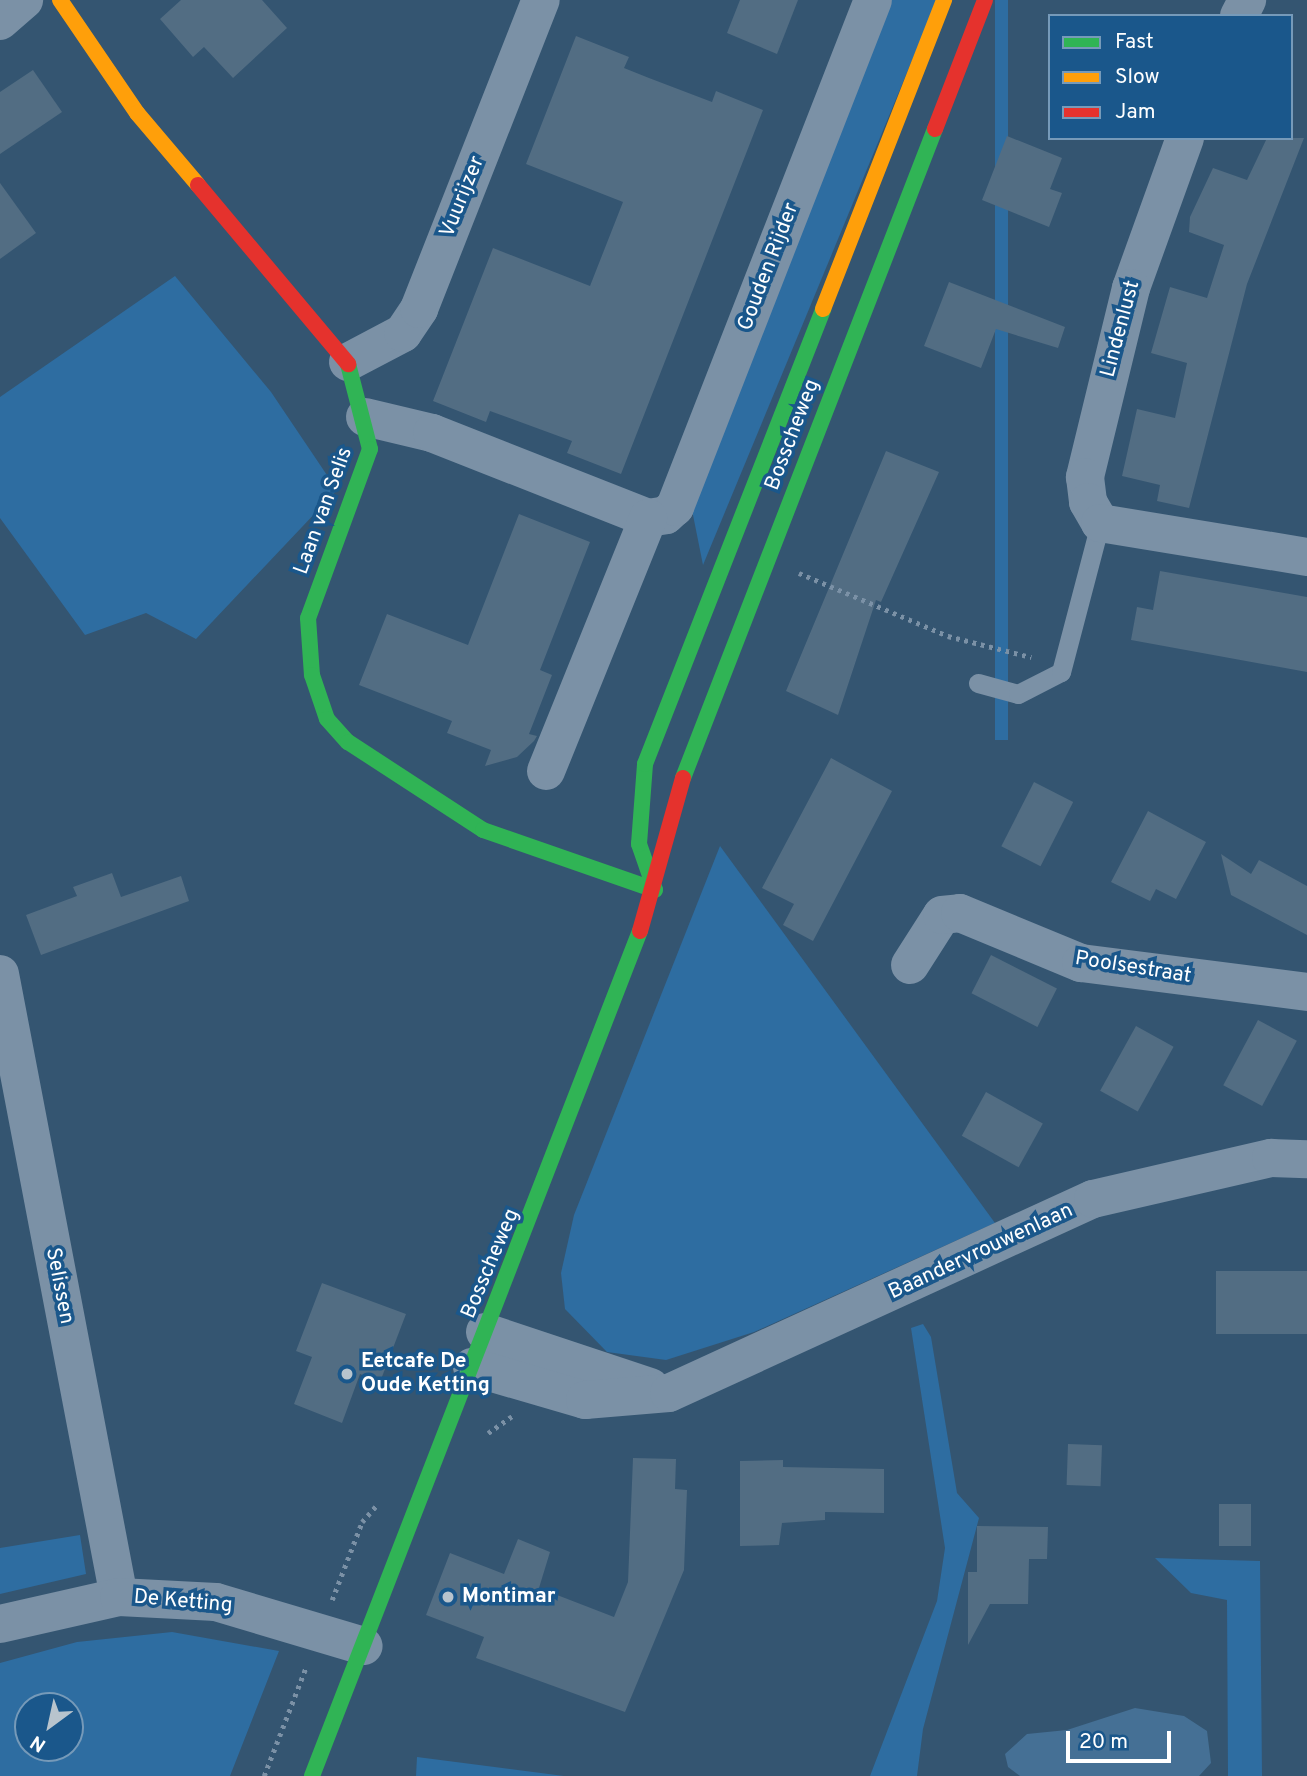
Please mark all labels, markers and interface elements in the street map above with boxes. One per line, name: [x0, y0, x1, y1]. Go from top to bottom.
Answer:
legend: [1048, 14, 1293, 140]
text: Fast: [1115, 29, 1154, 56]
text: Slow: [1115, 64, 1160, 91]
text: Jam: [1115, 99, 1156, 126]
street label: Vuurijzer: [435, 153, 491, 241]
street label: Gouden Rijder: [733, 200, 805, 334]
street label: Lindenlust: [1096, 278, 1146, 380]
street label: Bosscheweg: [760, 376, 826, 494]
street label: Laan van Selis: [289, 444, 359, 578]
street label: Poolsestraat: [1073, 946, 1193, 990]
street label: Baandervrouwenlaan: [885, 1198, 1077, 1306]
street label: Bosscheweg: [457, 1205, 525, 1323]
street label: Selissen: [39, 1246, 79, 1326]
place label: Eetcafe De Oude Ketting: [361, 1349, 490, 1399]
marker: Eetcafe De Oude Ketting: [339, 1366, 355, 1382]
place label: Montimar: [462, 1584, 556, 1610]
street label: De Ketting: [132, 1585, 234, 1619]
marker: Montimar: [440, 1589, 456, 1605]
north arrow: [14, 1692, 84, 1762]
scale bar: [1069, 1716, 1174, 1760]
text: N: [26, 1729, 51, 1757]
text: 20 m: [1079, 1729, 1128, 1756]

